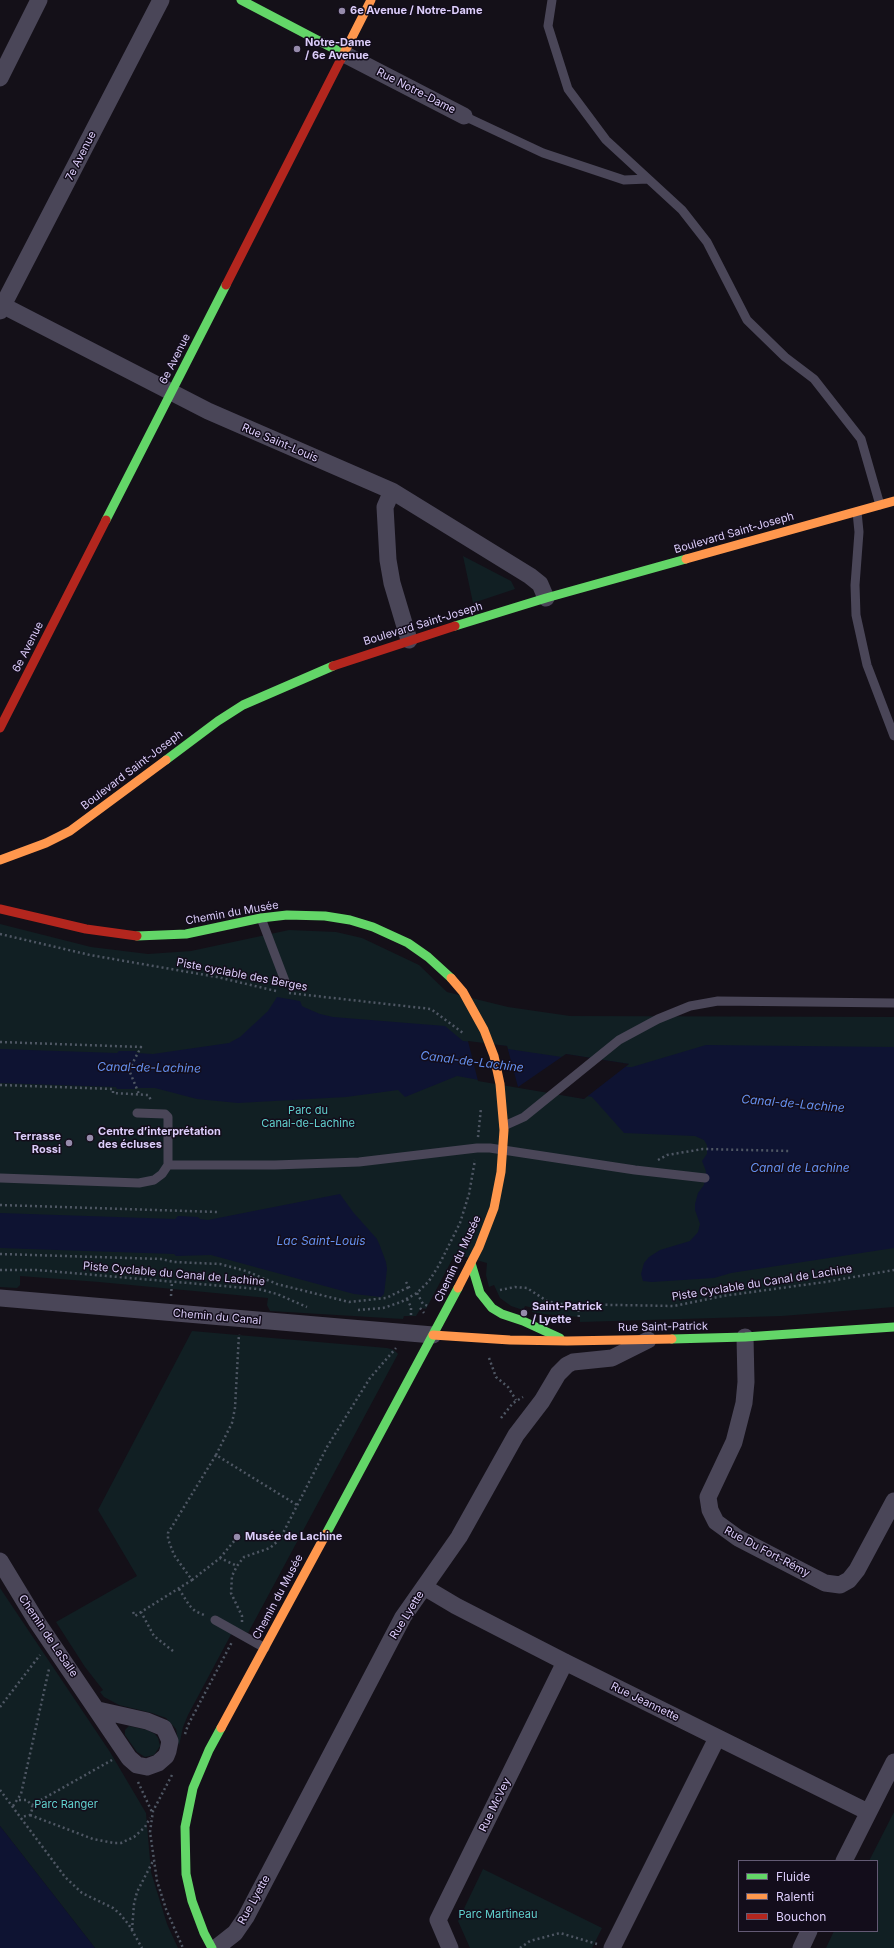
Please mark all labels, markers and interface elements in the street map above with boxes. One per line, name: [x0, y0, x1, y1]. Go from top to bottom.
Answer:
place label: 6e Avenue / Notre-Dame: [350, 4, 482, 18]
marker: 6e Avenue / Notre-Dame: [337, 6, 347, 16]
place label: Notre-Dame / 6e Avenue: [305, 36, 371, 62]
marker: Notre-Dame / 6e Avenue: [292, 44, 302, 54]
street label: Rue Notre-Dame: [374, 65, 458, 117]
street label: 7e Avenue: [63, 129, 99, 183]
street label: 6e Avenue: [157, 332, 193, 386]
street label: Rue Saint-Louis: [240, 421, 320, 465]
street label: Boulevard Saint-Joseph: [673, 510, 795, 556]
street label: Boulevard Saint-Joseph: [362, 600, 484, 648]
street label: 6e Avenue: [10, 620, 46, 674]
street label: Boulevard Saint-Joseph: [79, 727, 185, 813]
street label: Chemin du Musée: [184, 898, 280, 928]
street label: Piste cyclable des Berges: [175, 956, 309, 994]
water label: Canal-de-Lachine: [420, 1049, 524, 1075]
water label: Canal-de-Lachine: [97, 1060, 201, 1076]
water label: Canal-de-Lachine: [741, 1092, 845, 1116]
park label: Parc du Canal-de-Lachine: [261, 1104, 355, 1130]
place label: Centre d’interprétation des écluses: [98, 1125, 221, 1151]
place label: Terrasse Rossi: [14, 1130, 61, 1156]
marker: Centre d’interprétation des écluses: [85, 1133, 95, 1143]
marker: Terrasse Rossi: [64, 1138, 74, 1148]
water label: Canal de Lachine: [750, 1161, 850, 1175]
street label: Chemin du Musée: [432, 1214, 484, 1304]
water label: Lac Saint-Louis: [276, 1234, 366, 1248]
street label: Piste Cyclable du Canal de Lachine: [83, 1259, 265, 1289]
street label: Piste Cyclable du Canal de Lachine: [671, 1262, 853, 1304]
place label: Saint-Patrick / Lyette: [532, 1300, 602, 1326]
street label: Chemin du Canal: [172, 1307, 262, 1327]
marker: Saint-Patrick / Lyette: [519, 1308, 529, 1318]
street label: Rue Saint-Patrick: [618, 1320, 708, 1334]
street label: Rue Du Fort-Rémy: [722, 1524, 812, 1580]
place label: Musée de Lachine: [245, 1530, 342, 1544]
marker: Musée de Lachine: [232, 1532, 242, 1542]
street label: Chemin du Musée: [250, 1552, 306, 1642]
street label: Rue Lyette: [387, 1589, 427, 1641]
street label: Chemin de LaSalle: [16, 1592, 80, 1680]
street label: Rue Jeannette: [609, 1680, 681, 1724]
street label: Rue McVey: [476, 1776, 514, 1834]
park label: Parc Ranger: [34, 1798, 98, 1812]
legend: [738, 1860, 878, 1932]
text: Fluide: [776, 1869, 810, 1884]
street label: Rue Lyette: [235, 1873, 273, 1927]
text: Ralenti: [776, 1889, 814, 1904]
park label: Parc Martineau: [459, 1908, 537, 1922]
text: Bouchon: [776, 1909, 826, 1924]

